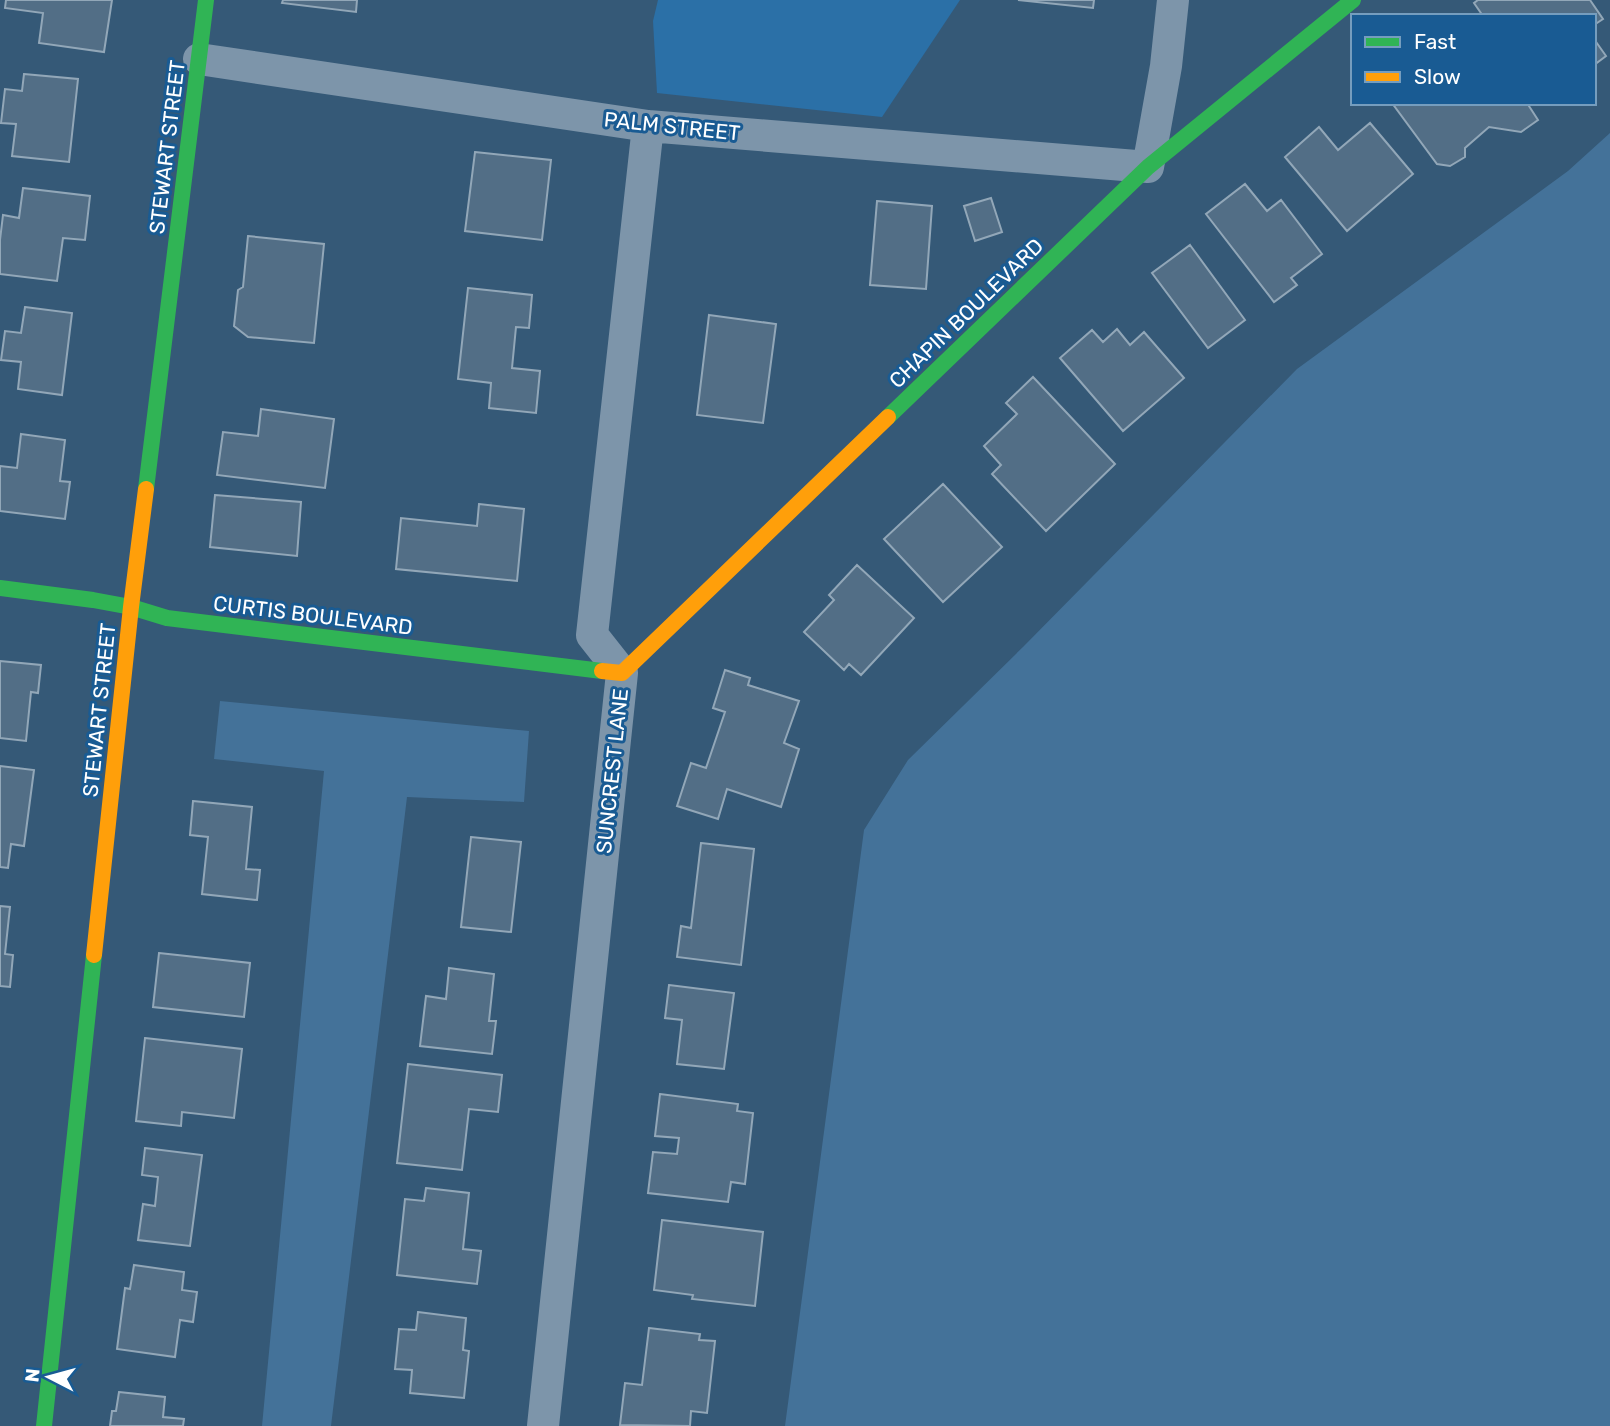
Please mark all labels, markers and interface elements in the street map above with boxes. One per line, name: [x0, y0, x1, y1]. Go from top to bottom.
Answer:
legend: [1351, 14, 1596, 105]
text: Fast: [1414, 29, 1456, 54]
street label: STEWART STREET: [144, 59, 190, 235]
text: Slow: [1414, 64, 1461, 89]
street label: PALM STREET: [603, 106, 741, 146]
street label: CHAPIN BOULEVARD: [884, 233, 1048, 393]
street label: CURTIS BOULEVARD: [212, 590, 414, 640]
street label: STEWART STREET: [77, 622, 121, 798]
street label: SUNCREST LANE: [591, 687, 633, 855]
north arrow: [14, 1342, 84, 1412]
text: N: [20, 1367, 45, 1383]

